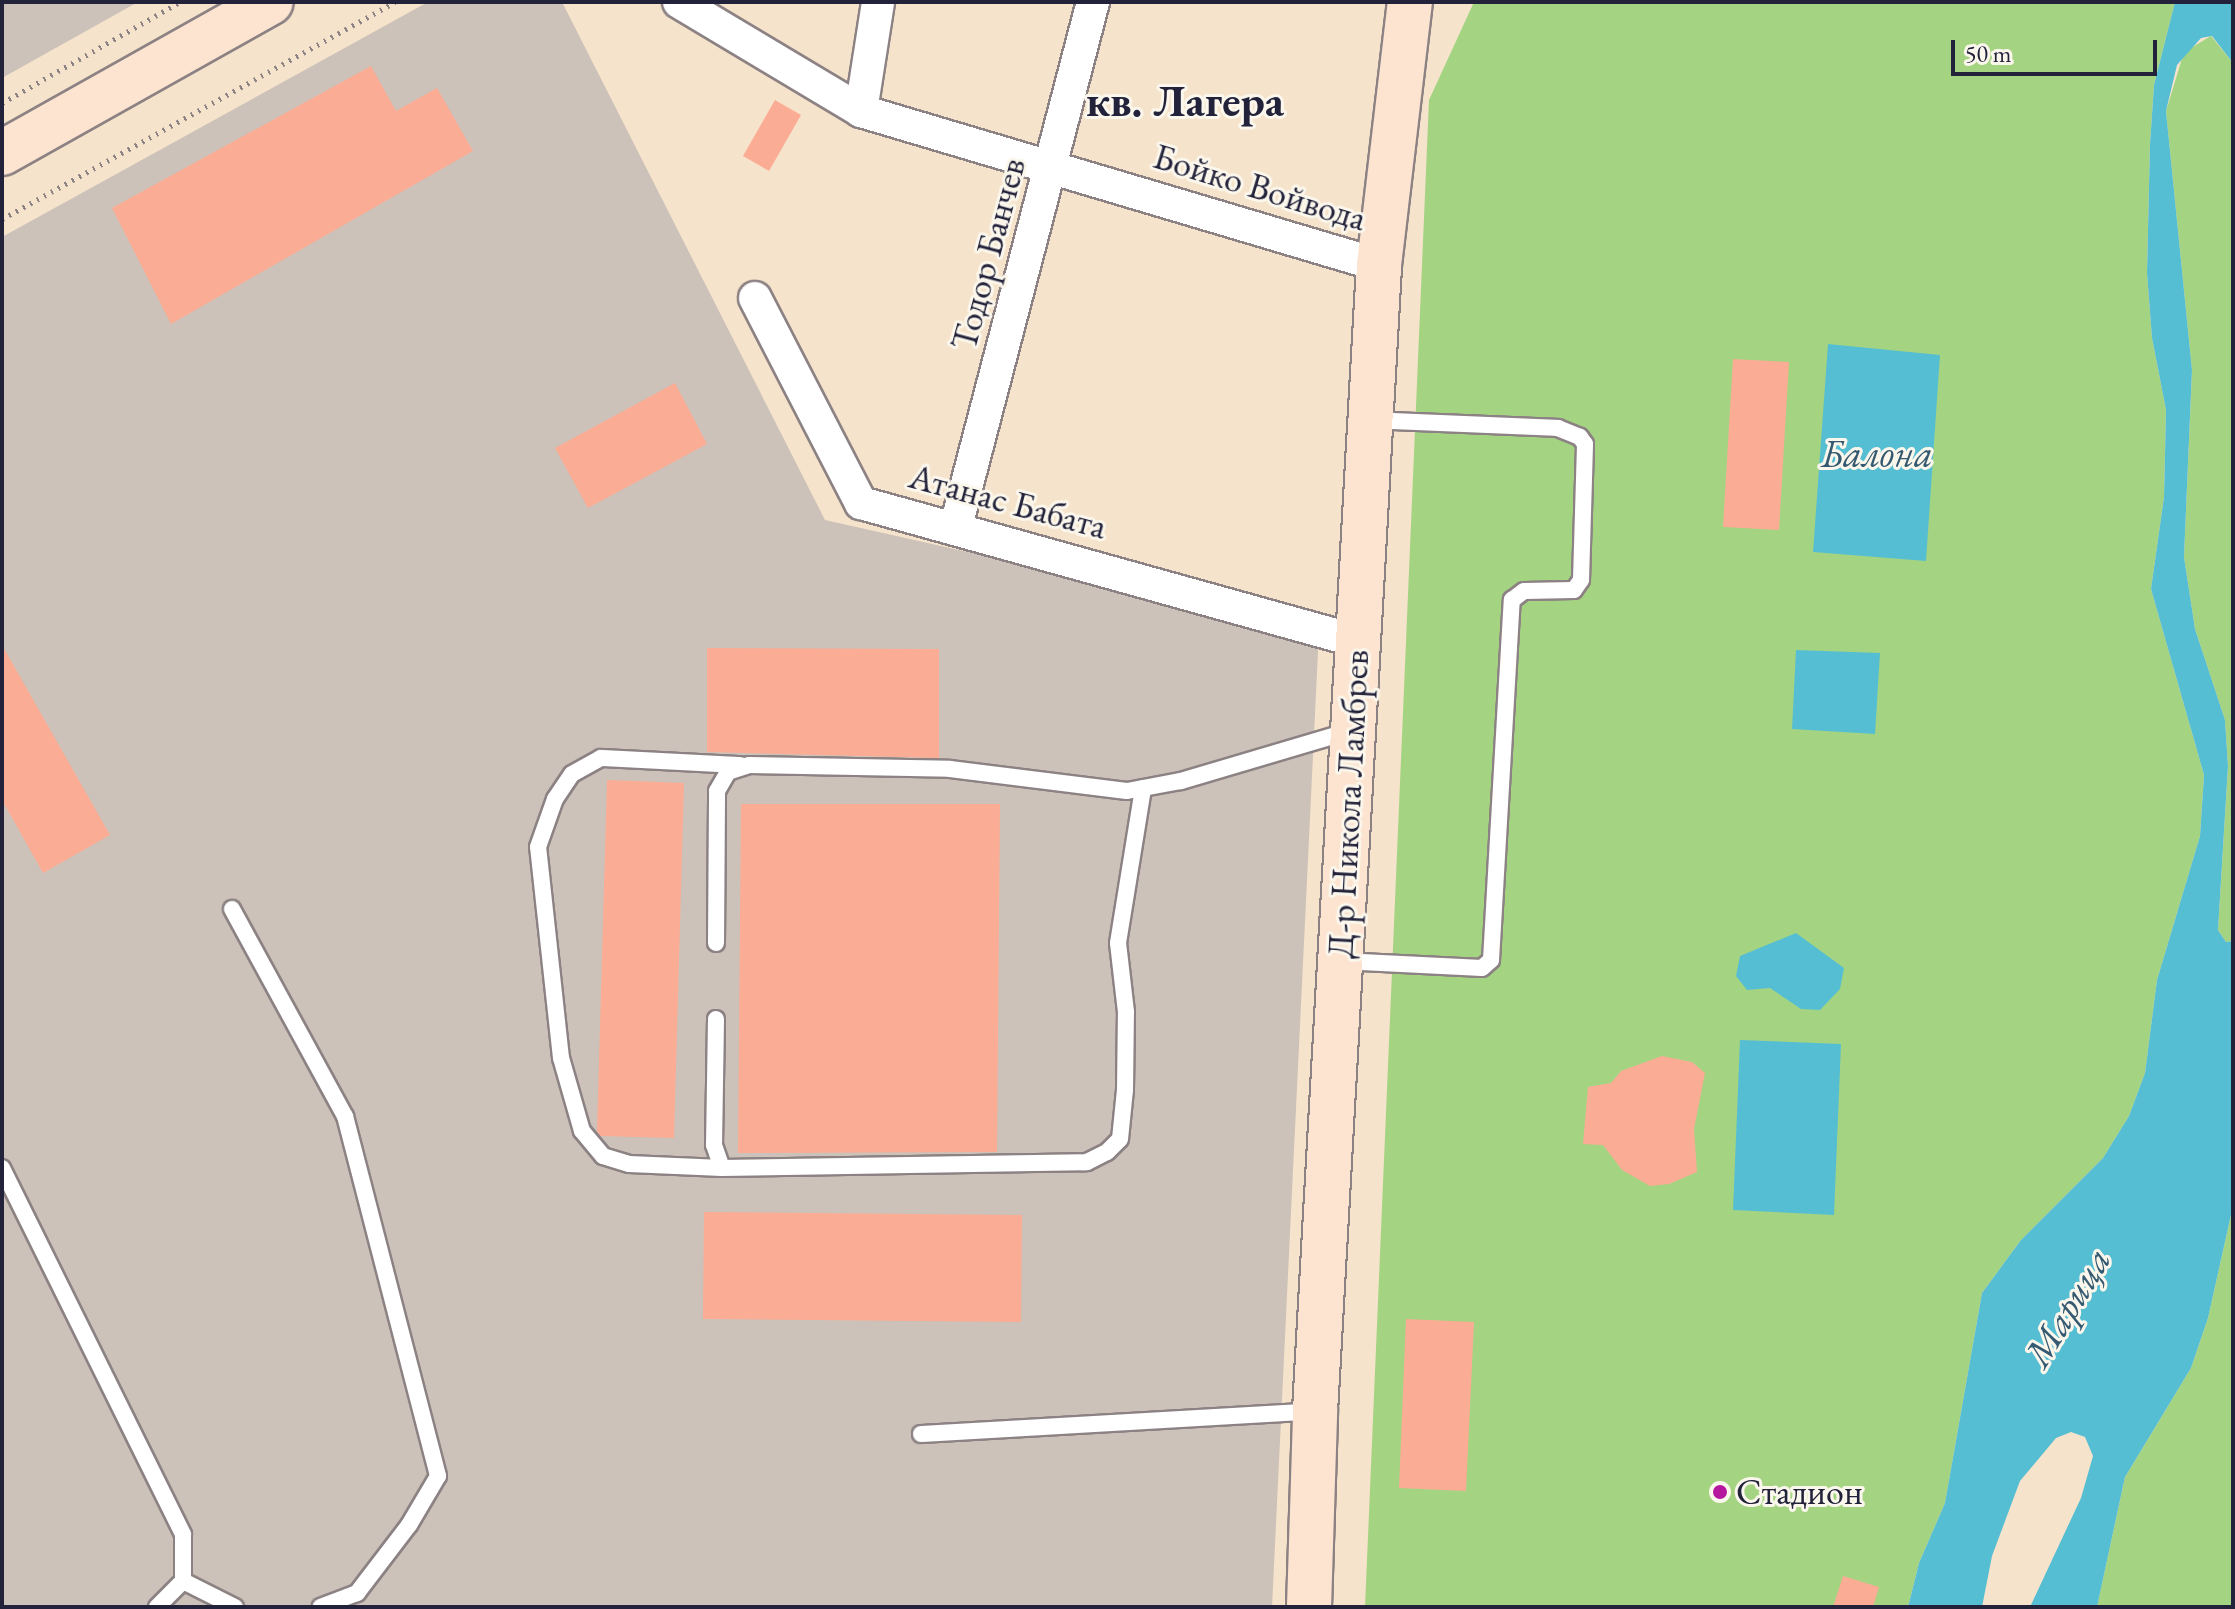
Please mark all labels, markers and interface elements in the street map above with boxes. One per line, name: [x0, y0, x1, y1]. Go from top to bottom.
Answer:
scale bar: [1955, 24, 2161, 74]
text: 50 m: [1965, 38, 2012, 69]
district label: кв. Лагера: [1086, 75, 1284, 127]
street label: Бойко Войвода: [1148, 134, 1372, 240]
street label: Тодор Банчев: [942, 153, 1034, 355]
water label: Балона: [1821, 430, 1933, 476]
street label: Атанас Бабата: [905, 454, 1111, 548]
street label: Д-р Никола Ламбрев: [1318, 649, 1378, 959]
water label: Марица: [2014, 1240, 2120, 1374]
place label: Стадион: [1736, 1470, 1863, 1514]
marker: Стадион: [1711, 1483, 1729, 1501]

